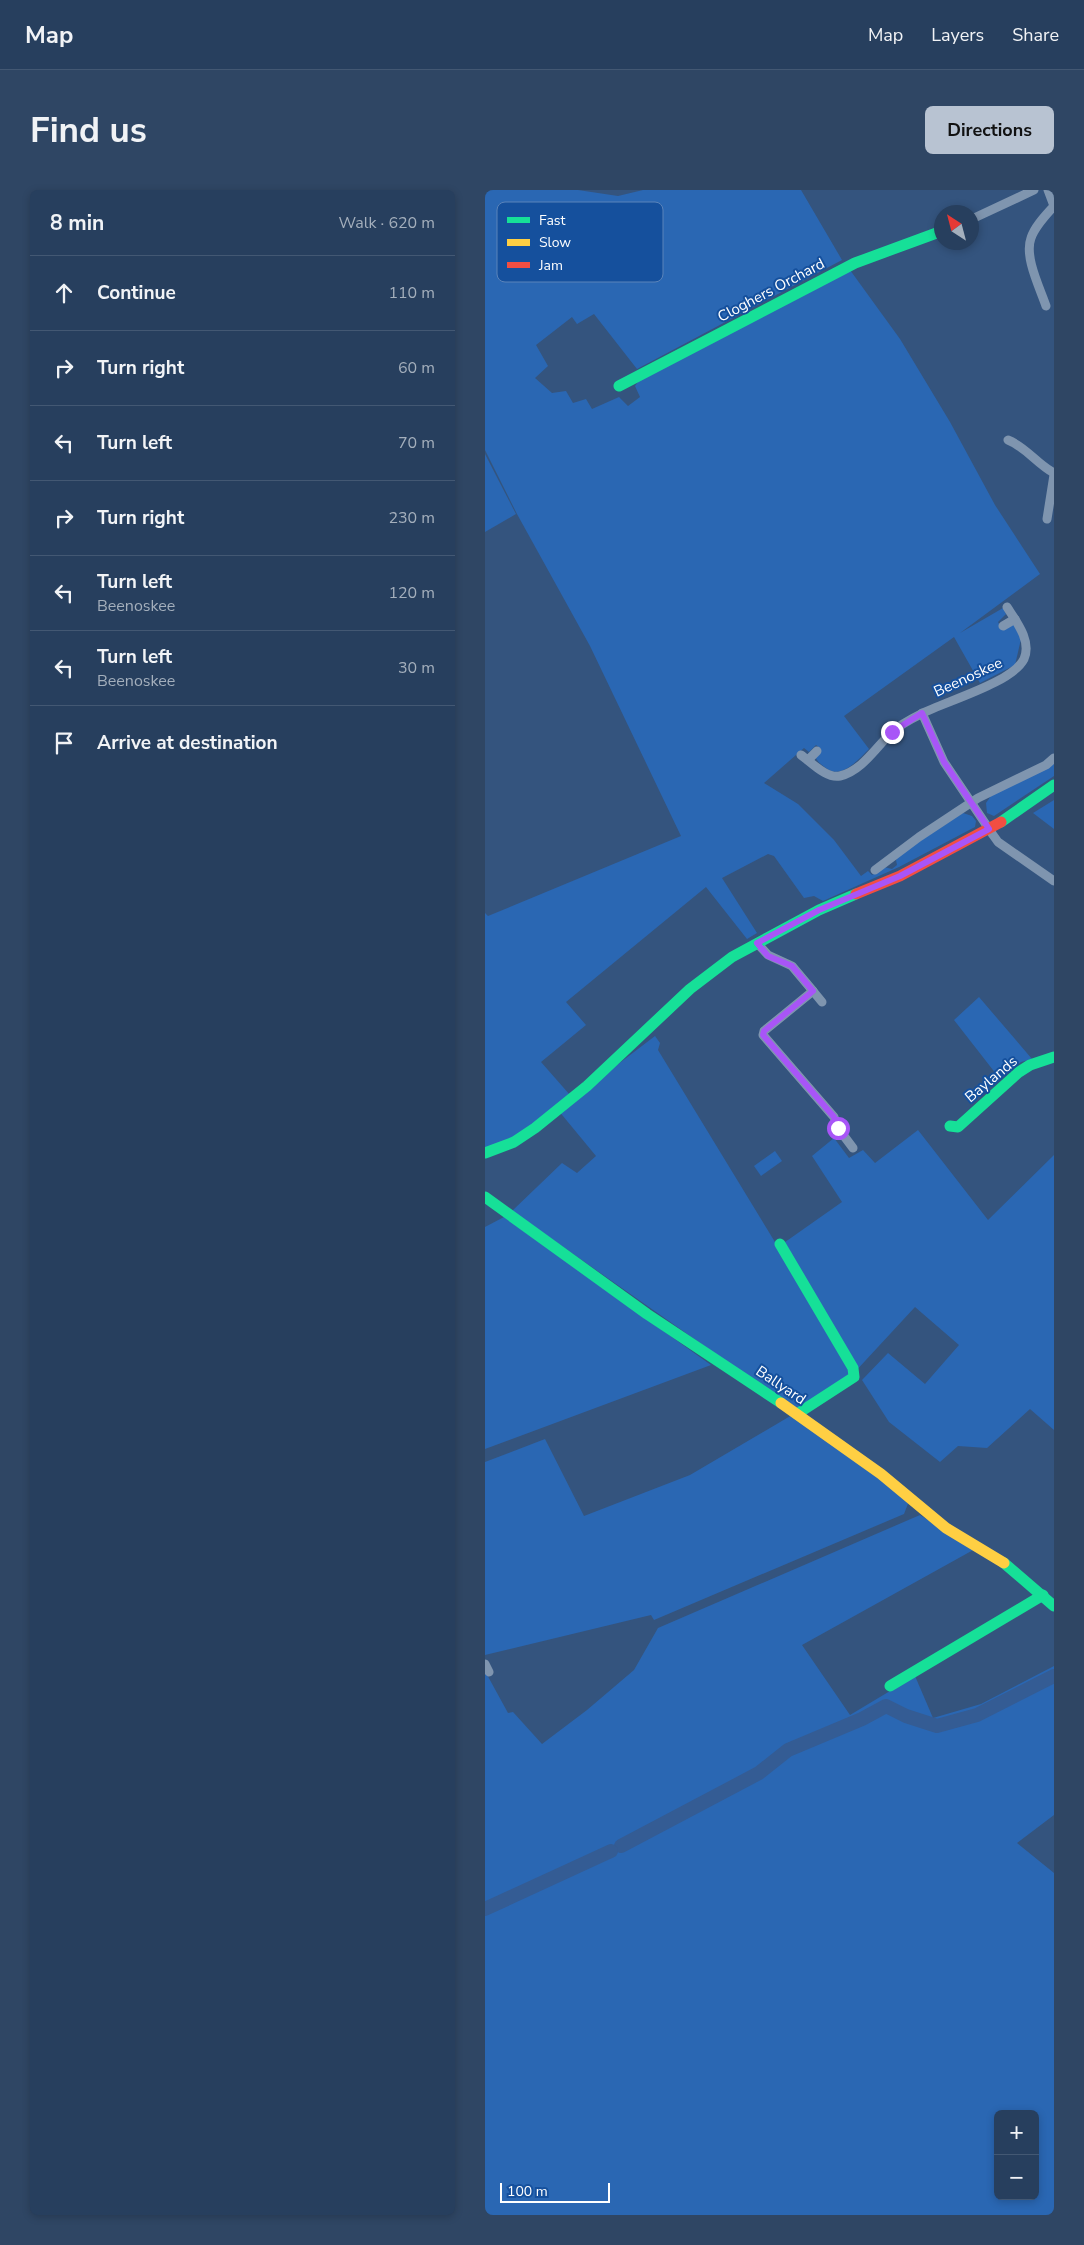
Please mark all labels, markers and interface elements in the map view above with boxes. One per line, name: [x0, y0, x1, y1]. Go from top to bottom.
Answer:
text: Map: [25, 19, 73, 51]
text: Map: [868, 23, 903, 47]
text: Layers: [931, 23, 984, 47]
text: Share: [1012, 23, 1059, 47]
button: Directions: [925, 106, 1054, 154]
text: Find us: [30, 107, 147, 154]
legend: [497, 202, 663, 282]
north arrow: [934, 205, 979, 250]
text: 8 min: [50, 209, 104, 237]
text: Fast: [539, 211, 565, 230]
text: Walk · 620 m: [339, 212, 435, 234]
text: Slow: [539, 233, 571, 252]
street label: Cloghers Orchard: [714, 253, 828, 327]
text: Jam: [538, 256, 563, 275]
icon: ahead: [50, 279, 78, 307]
text: Continue: [97, 280, 176, 306]
text: 110 m: [388, 282, 435, 304]
icon: right: [50, 354, 78, 382]
text: Turn right: [97, 355, 184, 381]
text: 60 m: [398, 357, 435, 379]
icon: left: [50, 429, 78, 457]
text: Turn left: [97, 430, 172, 456]
text: 70 m: [398, 432, 435, 454]
icon: right: [50, 504, 78, 532]
text: Turn right: [97, 505, 184, 531]
text: 230 m: [388, 507, 435, 529]
text: Turn left: [97, 569, 172, 595]
icon: left: [50, 579, 78, 607]
text: 120 m: [388, 582, 435, 604]
text: Beenoskee: [97, 595, 175, 617]
text: Turn left: [97, 644, 172, 670]
street label: Beenoskee: [930, 652, 1006, 702]
icon: left: [50, 654, 78, 682]
text: 30 m: [398, 657, 435, 679]
text: Beenoskee: [97, 670, 175, 692]
route end: [881, 721, 904, 744]
icon: arrive: [50, 729, 78, 757]
text: Arrive at destination: [97, 730, 278, 756]
street label: Baylands: [961, 1051, 1021, 1107]
route start: [827, 1117, 850, 1140]
street label: Ballyard: [752, 1361, 810, 1409]
map controls: [994, 2110, 1039, 2200]
button: +: [994, 2110, 1039, 2155]
button: −: [994, 2155, 1039, 2200]
scale bar: [500, 2180, 610, 2203]
text: 100 m: [507, 2182, 548, 2201]

